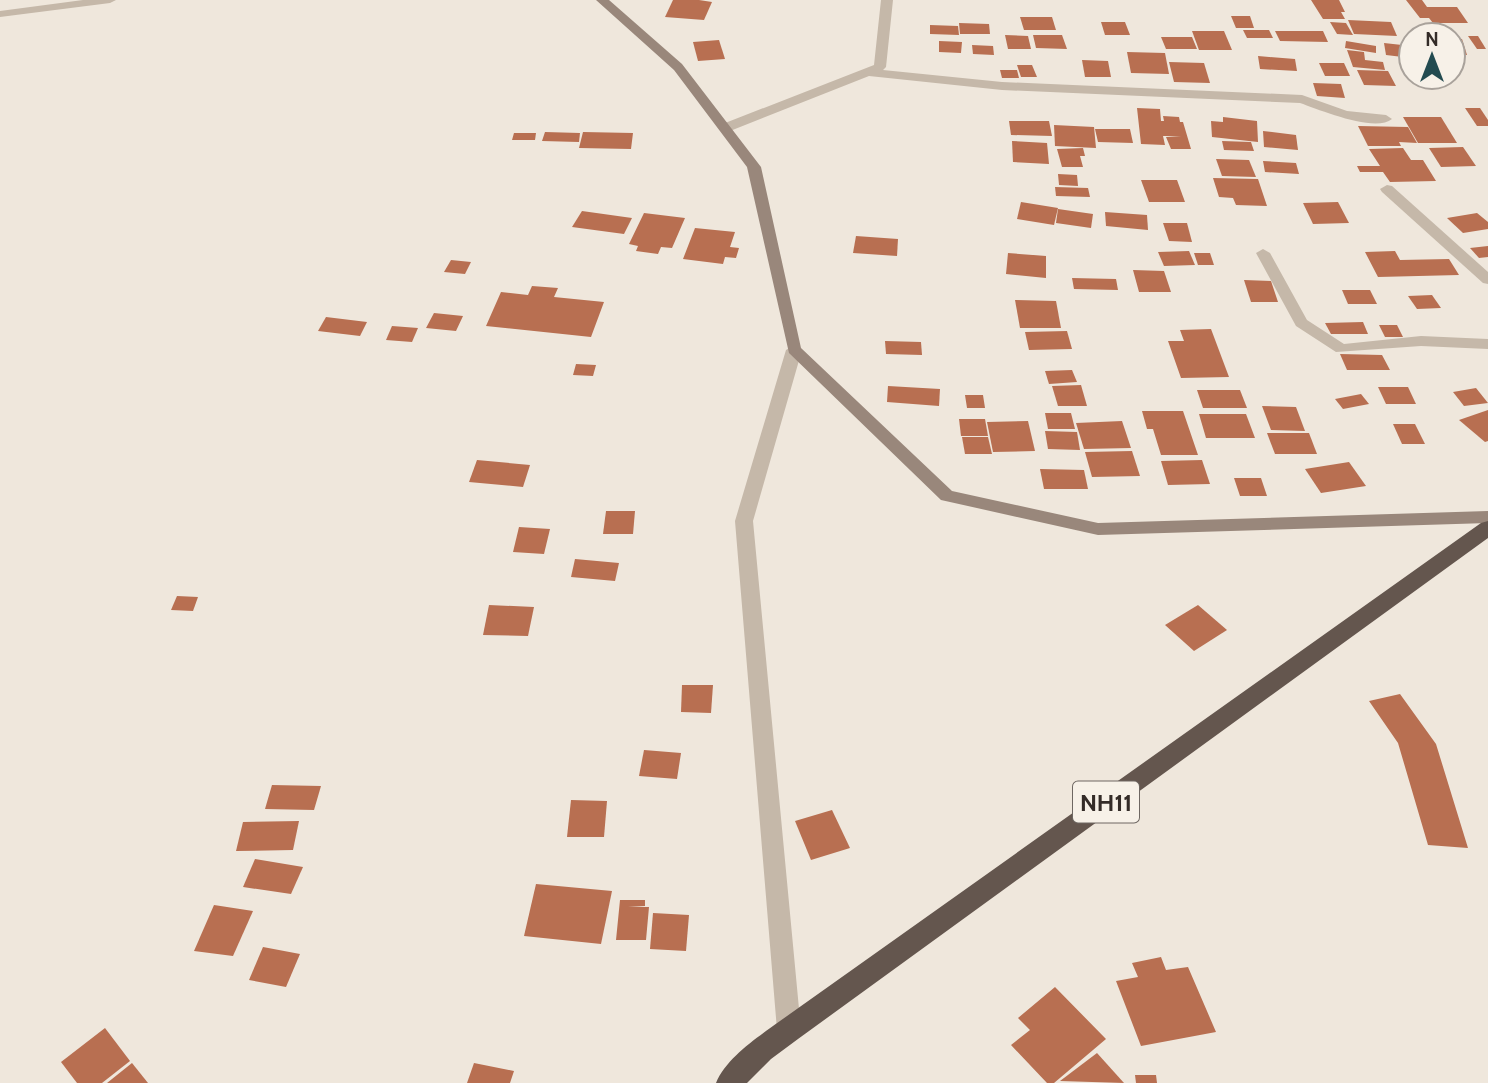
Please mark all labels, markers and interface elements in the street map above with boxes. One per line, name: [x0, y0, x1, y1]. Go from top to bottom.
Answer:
north arrow: [1397, 21, 1467, 91]
text: N: [1425, 28, 1439, 51]
road number: NH11: [1073, 782, 1139, 822]

